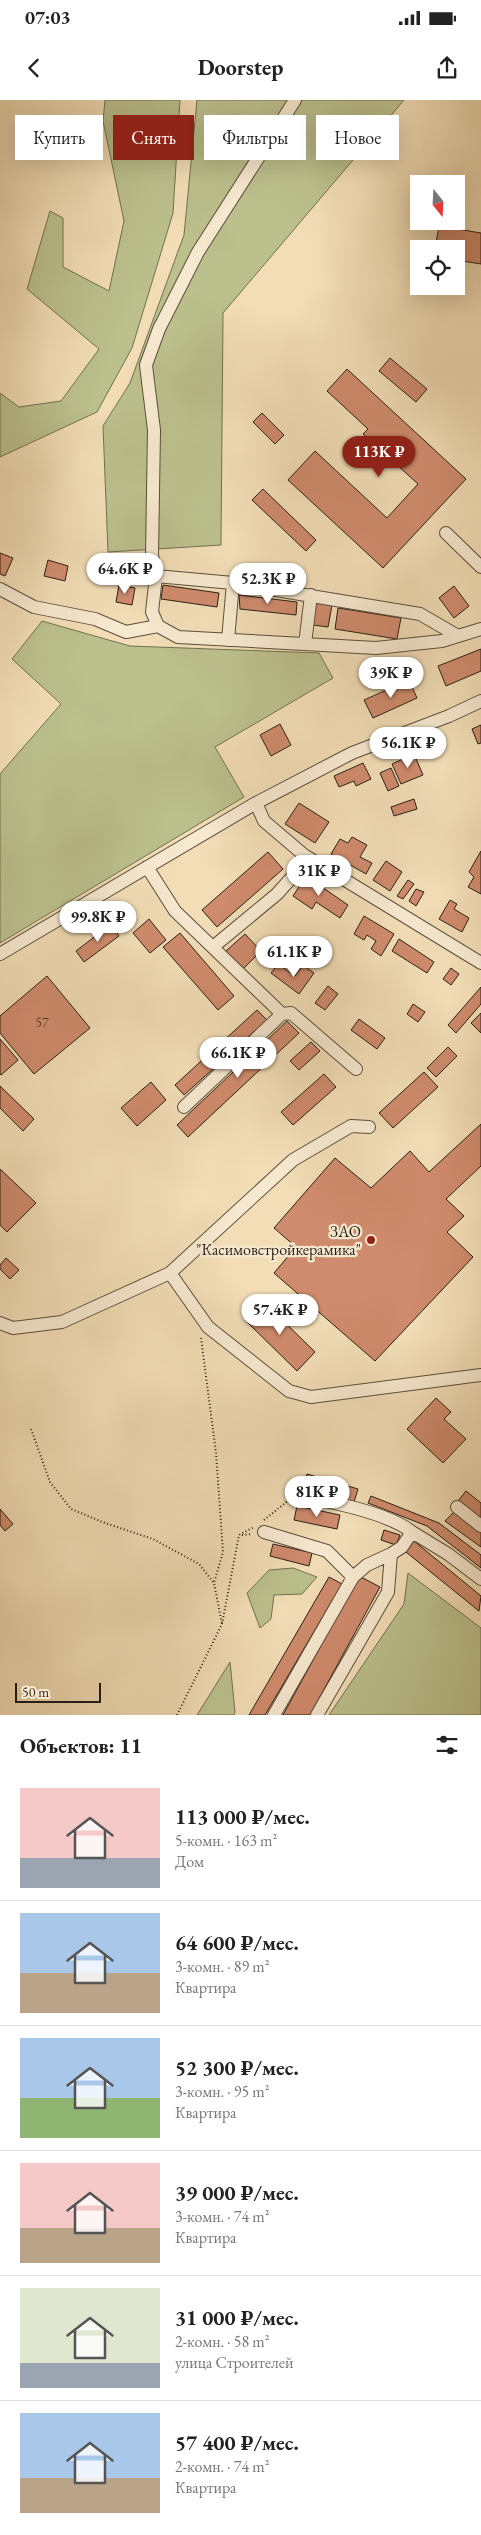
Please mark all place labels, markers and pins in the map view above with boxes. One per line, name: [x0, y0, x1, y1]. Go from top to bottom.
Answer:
pin: 113K ₽: [338, 436, 420, 478]
pin: 64.6K ₽: [79, 552, 171, 595]
pin: 52.3K ₽: [222, 562, 314, 605]
pin: 39K ₽: [356, 656, 426, 699]
pin: 56.1K ₽: [362, 726, 454, 769]
pin: 31K ₽: [284, 854, 354, 897]
pin: 99.8K ₽: [52, 900, 144, 943]
pin: 61.1K ₽: [248, 936, 340, 978]
pin: 66.1K ₽: [192, 1036, 284, 1079]
place label: ЗАО "Касимовстройкерамика": [196, 1221, 361, 1260]
marker: ЗАО "Касимовстройкерамика": [365, 1234, 377, 1246]
pin: 57.4K ₽: [234, 1294, 326, 1336]
pin: 81K ₽: [282, 1476, 352, 1518]

